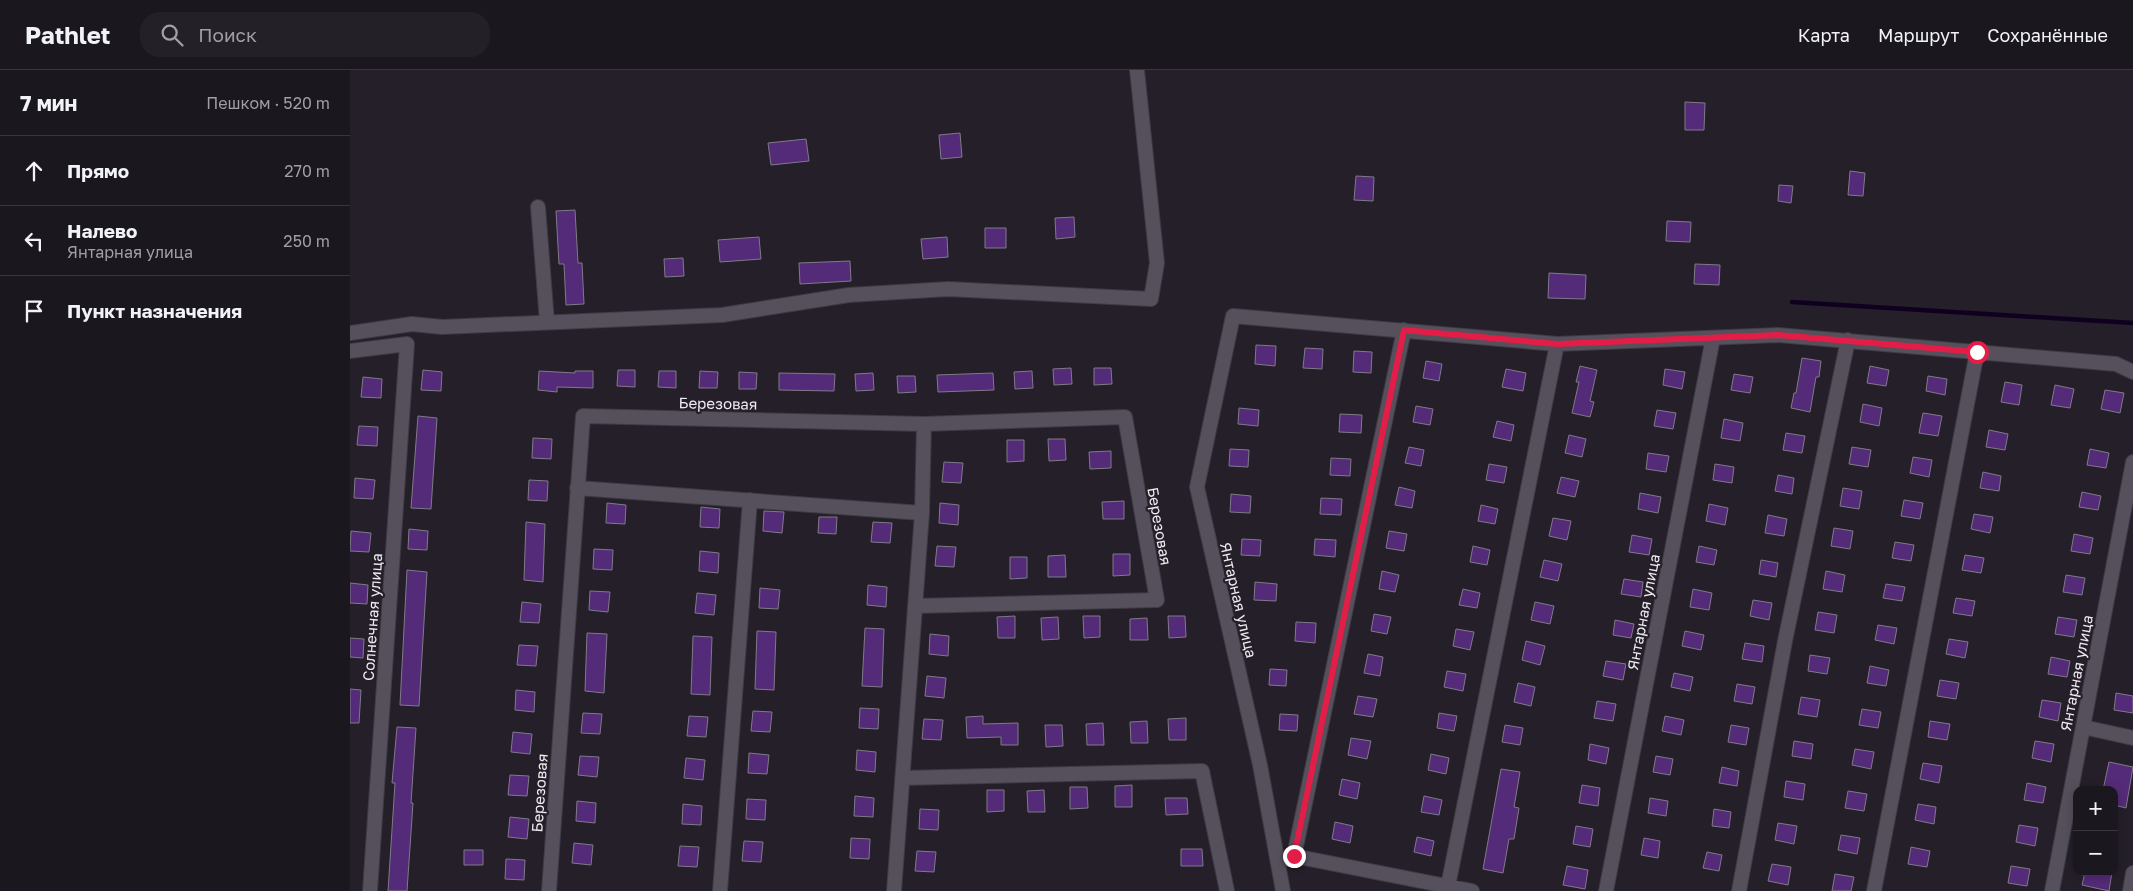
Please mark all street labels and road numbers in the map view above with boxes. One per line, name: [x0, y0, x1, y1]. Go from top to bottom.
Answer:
street label: Березовая: [678, 393, 758, 413]
street label: Березовая: [1144, 486, 1176, 566]
street label: Янтарная улица: [1217, 540, 1261, 660]
street label: Янтарная улица: [1623, 552, 1663, 672]
street label: Солнечная улица: [359, 553, 385, 681]
street label: Янтарная улица: [2056, 613, 2096, 733]
street label: Березовая: [527, 753, 551, 833]

